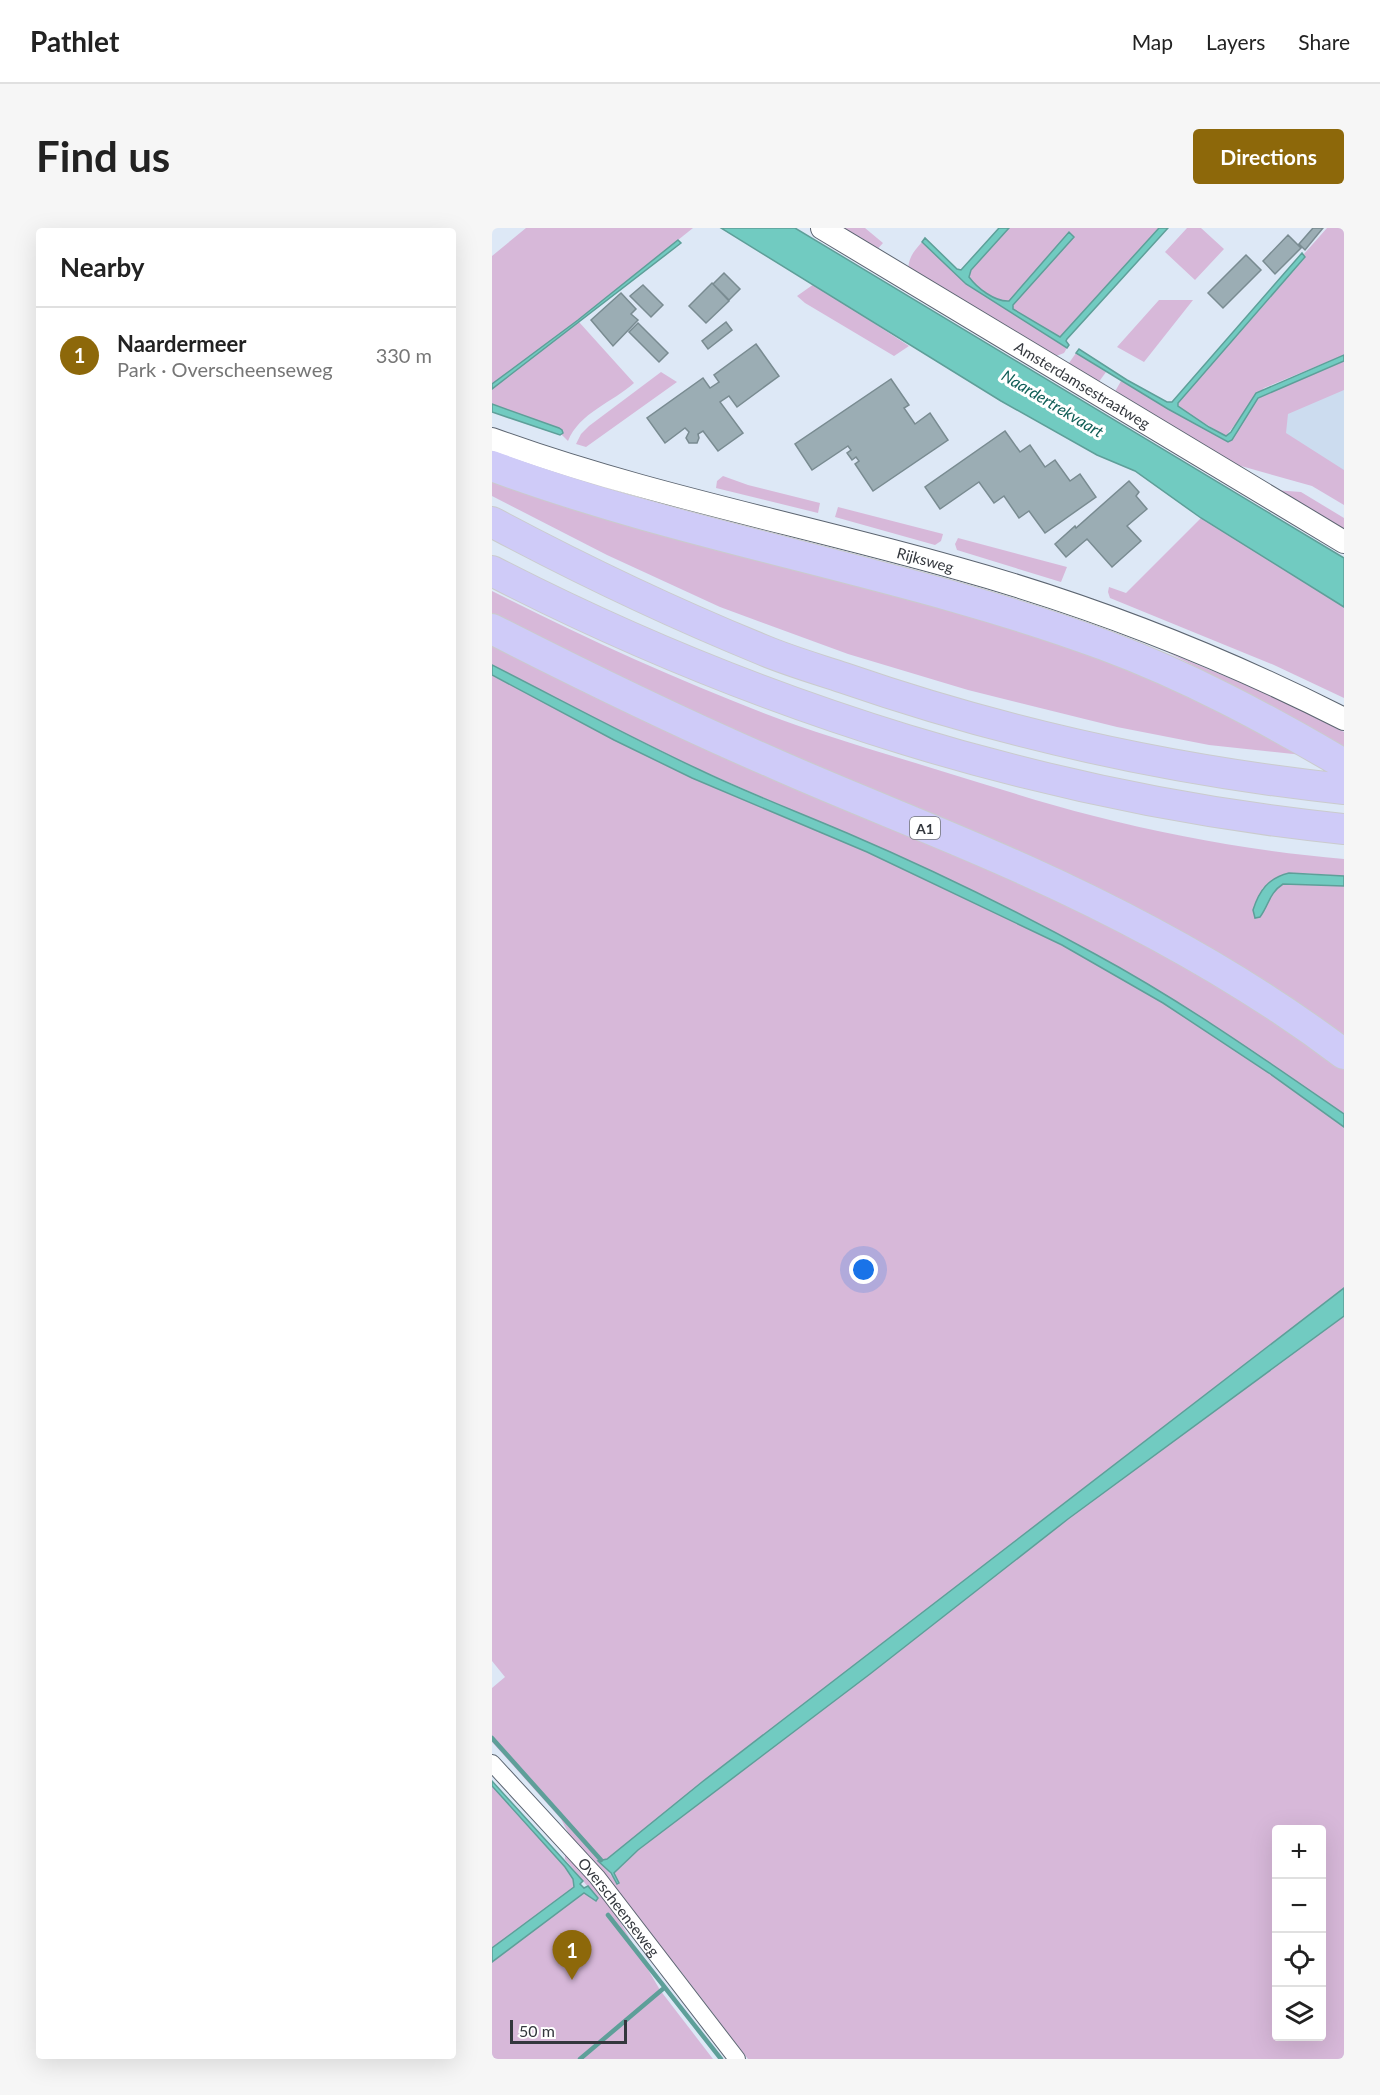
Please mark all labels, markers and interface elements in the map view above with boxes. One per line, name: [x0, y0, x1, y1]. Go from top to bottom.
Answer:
text: Pathlet: [30, 24, 119, 58]
text: Map: [1132, 29, 1173, 54]
text: Layers: [1206, 29, 1265, 54]
text: Share: [1298, 29, 1350, 54]
button: Directions: [1193, 129, 1344, 184]
text: Find us: [36, 131, 170, 181]
text: Nearby: [60, 251, 145, 283]
text: Naardermeer: [117, 330, 246, 357]
street label: Amsterdamsestraatweg: [1011, 337, 1154, 432]
text: 1: [74, 343, 85, 367]
text: 330 m: [376, 343, 432, 367]
text: Park · Overscheenseweg: [117, 357, 333, 381]
water label: Naardertrekvaart: [999, 365, 1108, 441]
street label: Rijksweg: [895, 543, 956, 576]
road number: A1: [910, 817, 940, 839]
your location: [849, 1255, 878, 1284]
map controls: [1272, 1825, 1326, 2041]
button: +: [1272, 1825, 1326, 1879]
street label: Overscheenseweg: [574, 1854, 664, 1960]
button: −: [1272, 1879, 1326, 1933]
pin: 1: [552, 1930, 592, 1980]
button: locate: [1272, 1933, 1326, 1987]
button: layers: [1272, 1987, 1326, 2041]
scale bar: [510, 2017, 627, 2044]
text: 50 m: [519, 2021, 555, 2040]

